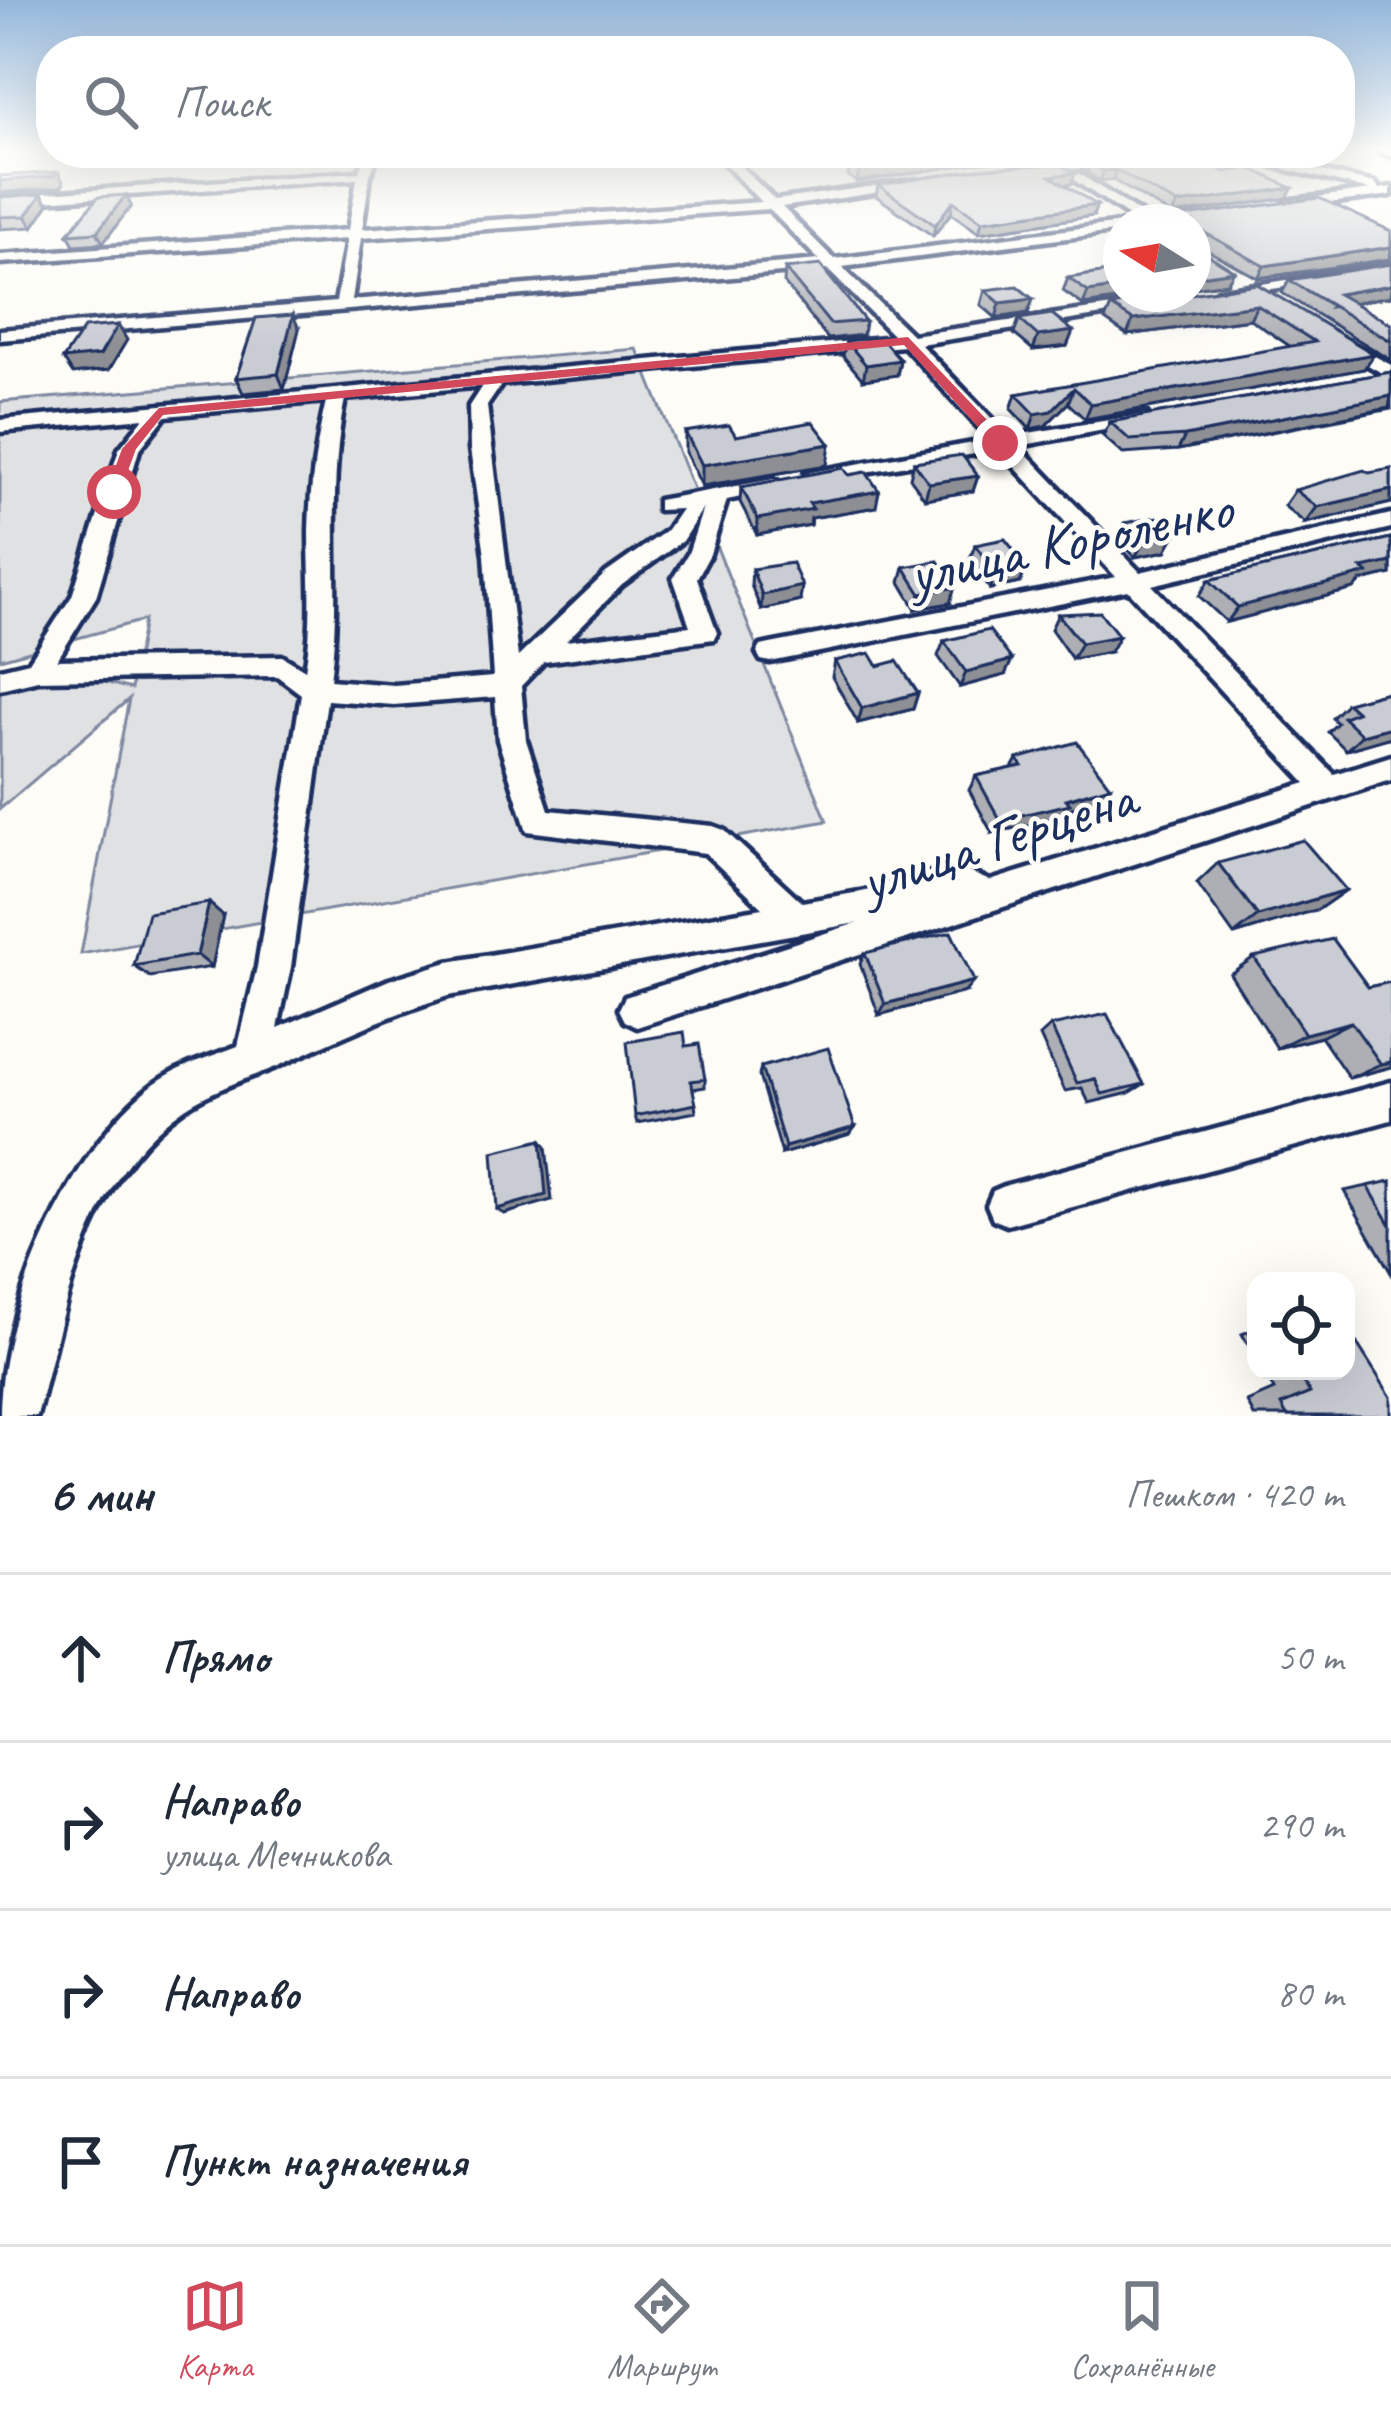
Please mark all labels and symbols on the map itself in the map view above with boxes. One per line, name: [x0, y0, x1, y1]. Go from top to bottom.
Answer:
north arrow: [1103, 204, 1211, 312]
route end: [973, 416, 1027, 470]
route start: [87, 465, 141, 519]
street label: улица Короленко: [899, 469, 1241, 613]
street label: улица Герцена: [848, 757, 1149, 920]

